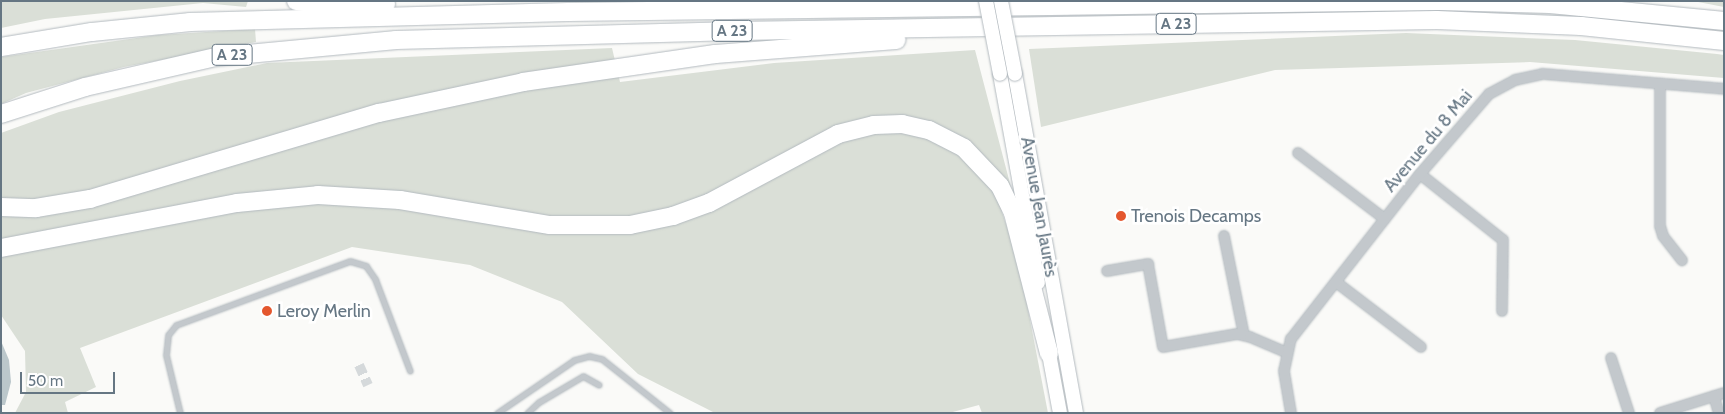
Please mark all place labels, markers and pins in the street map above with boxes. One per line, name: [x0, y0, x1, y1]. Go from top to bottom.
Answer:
place label: Trenois Decamps: [1131, 205, 1261, 227]
marker: Trenois Decamps: [1115, 210, 1127, 222]
place label: Leroy Merlin: [277, 300, 371, 322]
marker: Leroy Merlin: [261, 305, 273, 317]

